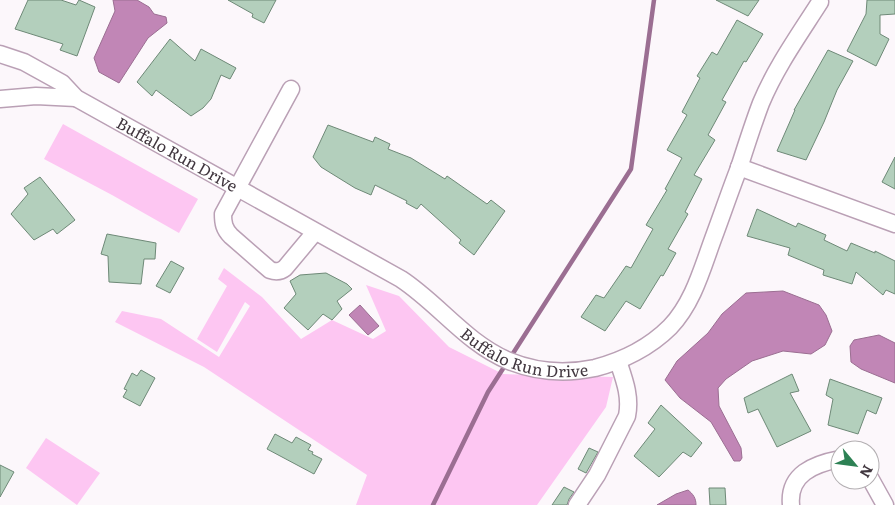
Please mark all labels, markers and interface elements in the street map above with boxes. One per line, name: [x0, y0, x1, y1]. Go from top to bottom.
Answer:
street label: Buffalo Run Drive: [113, 110, 243, 197]
street label: Buffalo Run Drive: [456, 321, 589, 382]
north arrow: [830, 440, 880, 490]
text: N: [856, 462, 879, 482]

